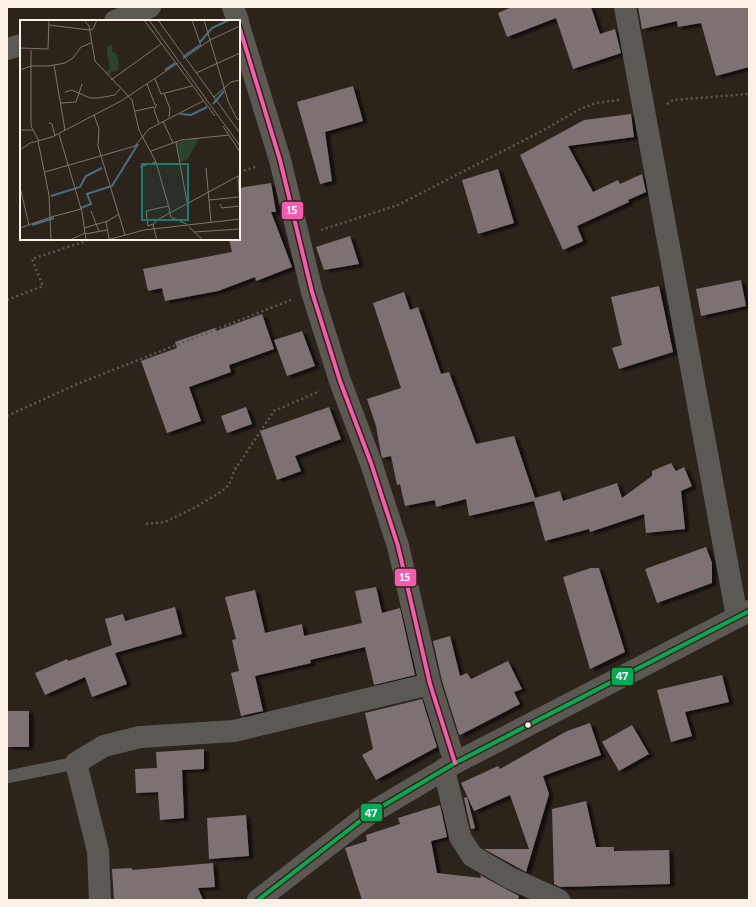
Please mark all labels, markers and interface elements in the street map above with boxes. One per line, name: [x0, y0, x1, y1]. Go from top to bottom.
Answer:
inset map: [20, 20, 240, 240]
line badge: 15: [281, 201, 304, 220]
text: 15: [287, 204, 297, 217]
line badge: 15: [394, 568, 417, 587]
text: 15: [400, 571, 410, 584]
line badge: 47: [611, 667, 634, 686]
text: 47: [616, 670, 628, 683]
unlabelled marker: [523, 720, 533, 730]
line badge: 47: [360, 803, 383, 822]
text: 47: [365, 807, 377, 820]

